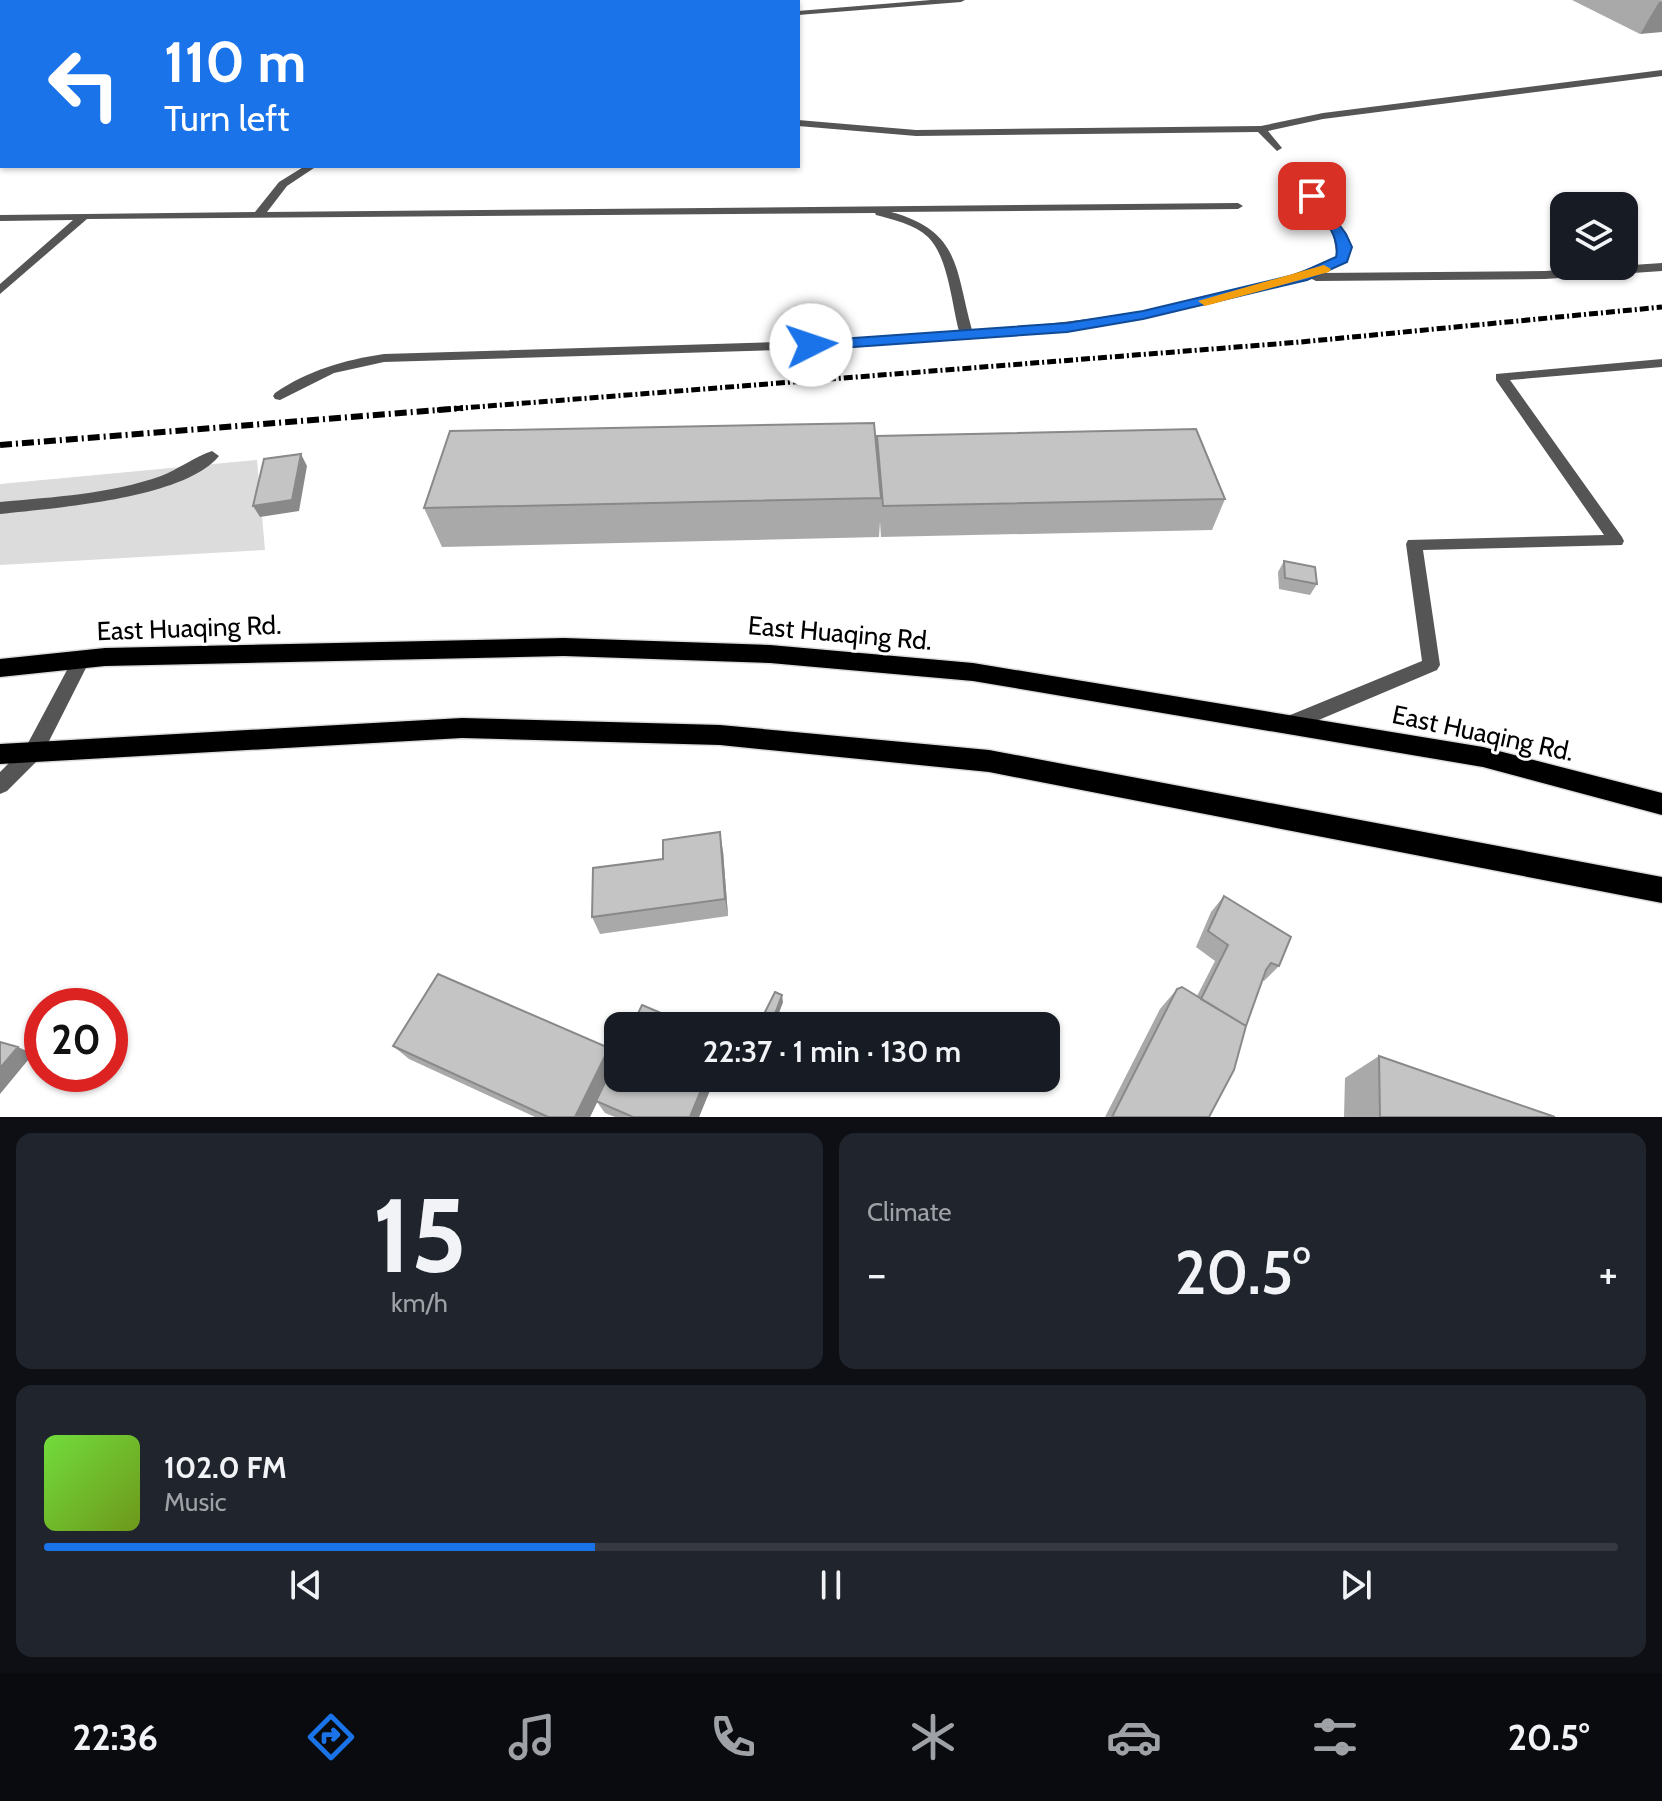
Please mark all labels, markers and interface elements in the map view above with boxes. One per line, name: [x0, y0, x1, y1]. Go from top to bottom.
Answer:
text: 110 m: [164, 28, 306, 96]
icon: left: [32, 32, 136, 136]
text: Turn left: [164, 96, 289, 140]
pin: [1278, 162, 1346, 230]
icon: arrive: [1290, 174, 1334, 218]
map controls: [1550, 192, 1638, 280]
button: layers: [1550, 192, 1638, 280]
position arrow: [769, 303, 853, 387]
street label: East Huaqing Rd.: [96, 609, 282, 647]
street label: East Huaqing Rd.: [747, 609, 933, 657]
street label: East Huaqing Rd.: [1389, 698, 1577, 768]
speed limit sign: 20: [24, 988, 128, 1092]
text: 22:37 · 1 min · 130 m: [703, 1033, 961, 1070]
text: 15: [372, 1172, 467, 1298]
text: Climate: [867, 1196, 952, 1228]
text: 20.5°: [1175, 1236, 1310, 1309]
text: −: [867, 1247, 886, 1300]
text: +: [1599, 1247, 1618, 1300]
text: km/h: [391, 1287, 448, 1319]
text: 102.0 FM: [164, 1449, 287, 1486]
text: Music: [164, 1486, 227, 1518]
icon: previous: [284, 1563, 328, 1607]
icon: pause: [809, 1563, 853, 1607]
icon: next: [1334, 1563, 1378, 1607]
icon: directions: [303, 1709, 359, 1765]
icon: music: [504, 1709, 560, 1765]
icon: phone: [705, 1709, 761, 1765]
icon: climate: [905, 1709, 961, 1765]
icon: car: [1106, 1709, 1162, 1765]
icon: filters: [1307, 1709, 1363, 1765]
text: 22:36: [72, 1715, 158, 1759]
text: 20.5°: [1508, 1715, 1589, 1759]

